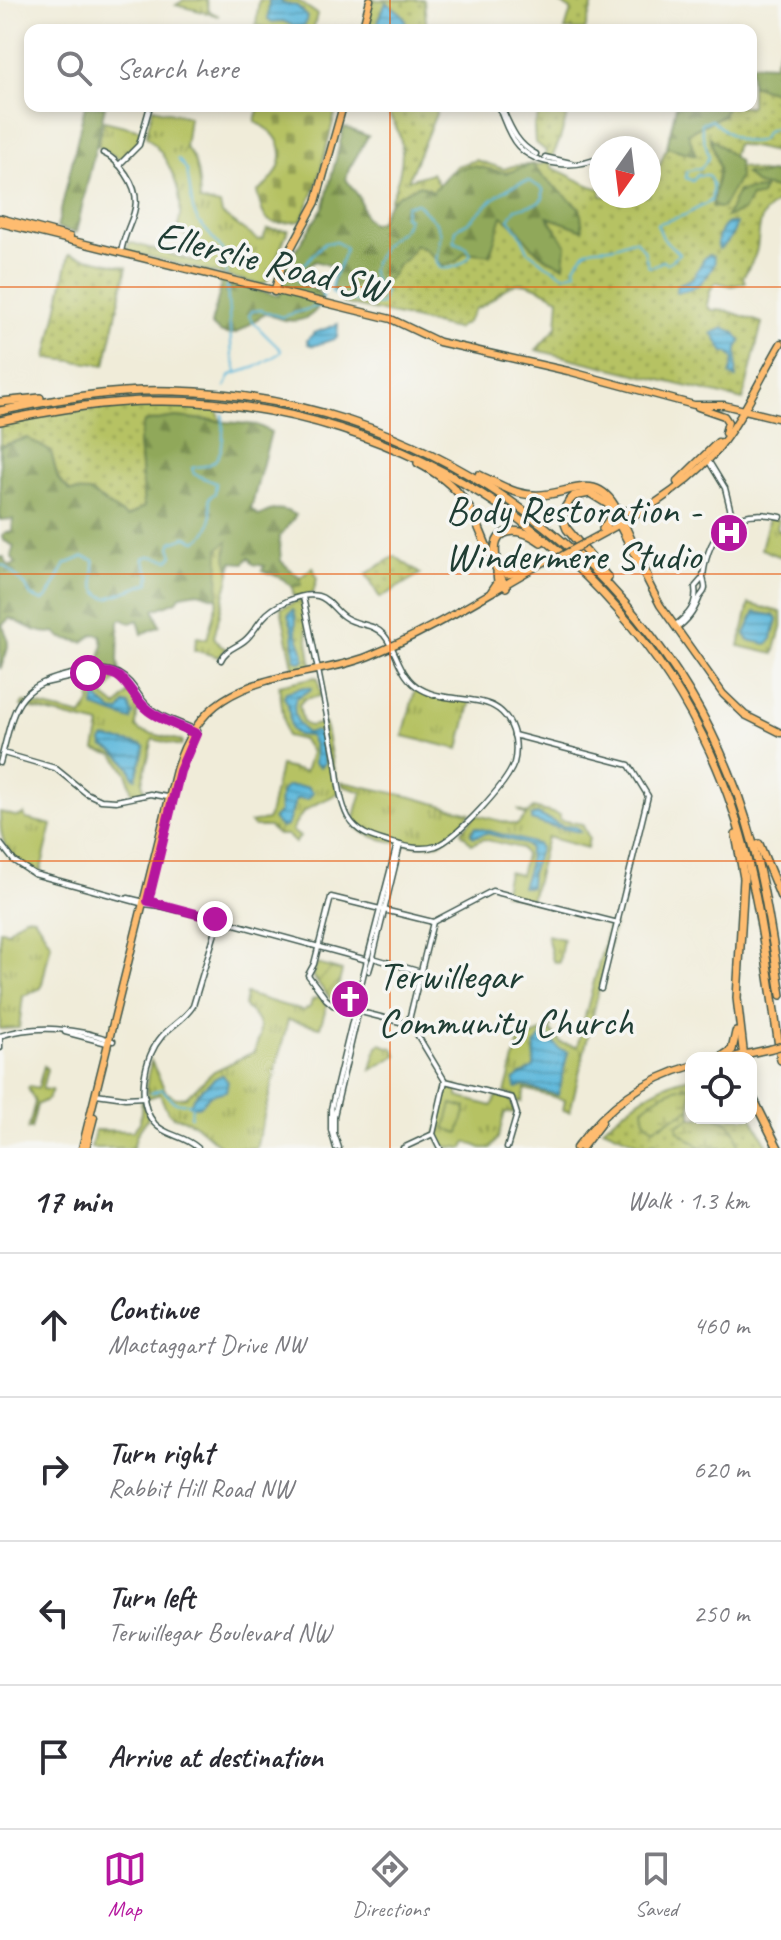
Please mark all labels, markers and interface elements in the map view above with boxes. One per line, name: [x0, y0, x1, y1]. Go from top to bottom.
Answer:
search box: [24, 24, 757, 112]
icon: search: [52, 46, 96, 90]
text: Search here: [116, 49, 238, 87]
north arrow: [589, 136, 661, 208]
street label: Ellerslie Road SW: [151, 209, 395, 316]
place label: Body Restoration - Windermere Studio: [445, 485, 703, 581]
hospital icon: Body Restoration - Windermere Studio: [708, 512, 750, 554]
route start: [70, 655, 106, 691]
route end: [197, 901, 233, 937]
place label: Terwillegar Community Church: [378, 951, 634, 1047]
church icon: Terwillegar Community Church: [329, 978, 371, 1020]
map controls: [685, 1052, 757, 1124]
button: locate: [685, 1052, 757, 1124]
text: 17 min: [32, 1179, 112, 1222]
text: Walk · 1.3 km: [627, 1184, 749, 1217]
text: Continue: [108, 1290, 198, 1328]
icon: ahead: [32, 1303, 76, 1347]
text: 460 m: [693, 1309, 749, 1342]
text: Mactaggart Drive NW: [108, 1328, 306, 1361]
text: Turn right: [108, 1434, 213, 1472]
icon: right: [32, 1447, 76, 1491]
text: 620 m: [693, 1453, 749, 1486]
text: Rabbit Hill Road NW: [108, 1472, 293, 1505]
text: Turn left: [108, 1578, 195, 1616]
icon: left: [32, 1591, 76, 1635]
text: 250 m: [693, 1597, 749, 1630]
text: Terwillegar Boulevard NW: [108, 1616, 332, 1649]
icon: arrive: [32, 1735, 76, 1779]
text: Arrive at destination: [108, 1738, 323, 1776]
tab: Map: [103, 1847, 147, 1923]
tab: Directions: [352, 1847, 429, 1923]
tab: Saved: [634, 1847, 678, 1923]

